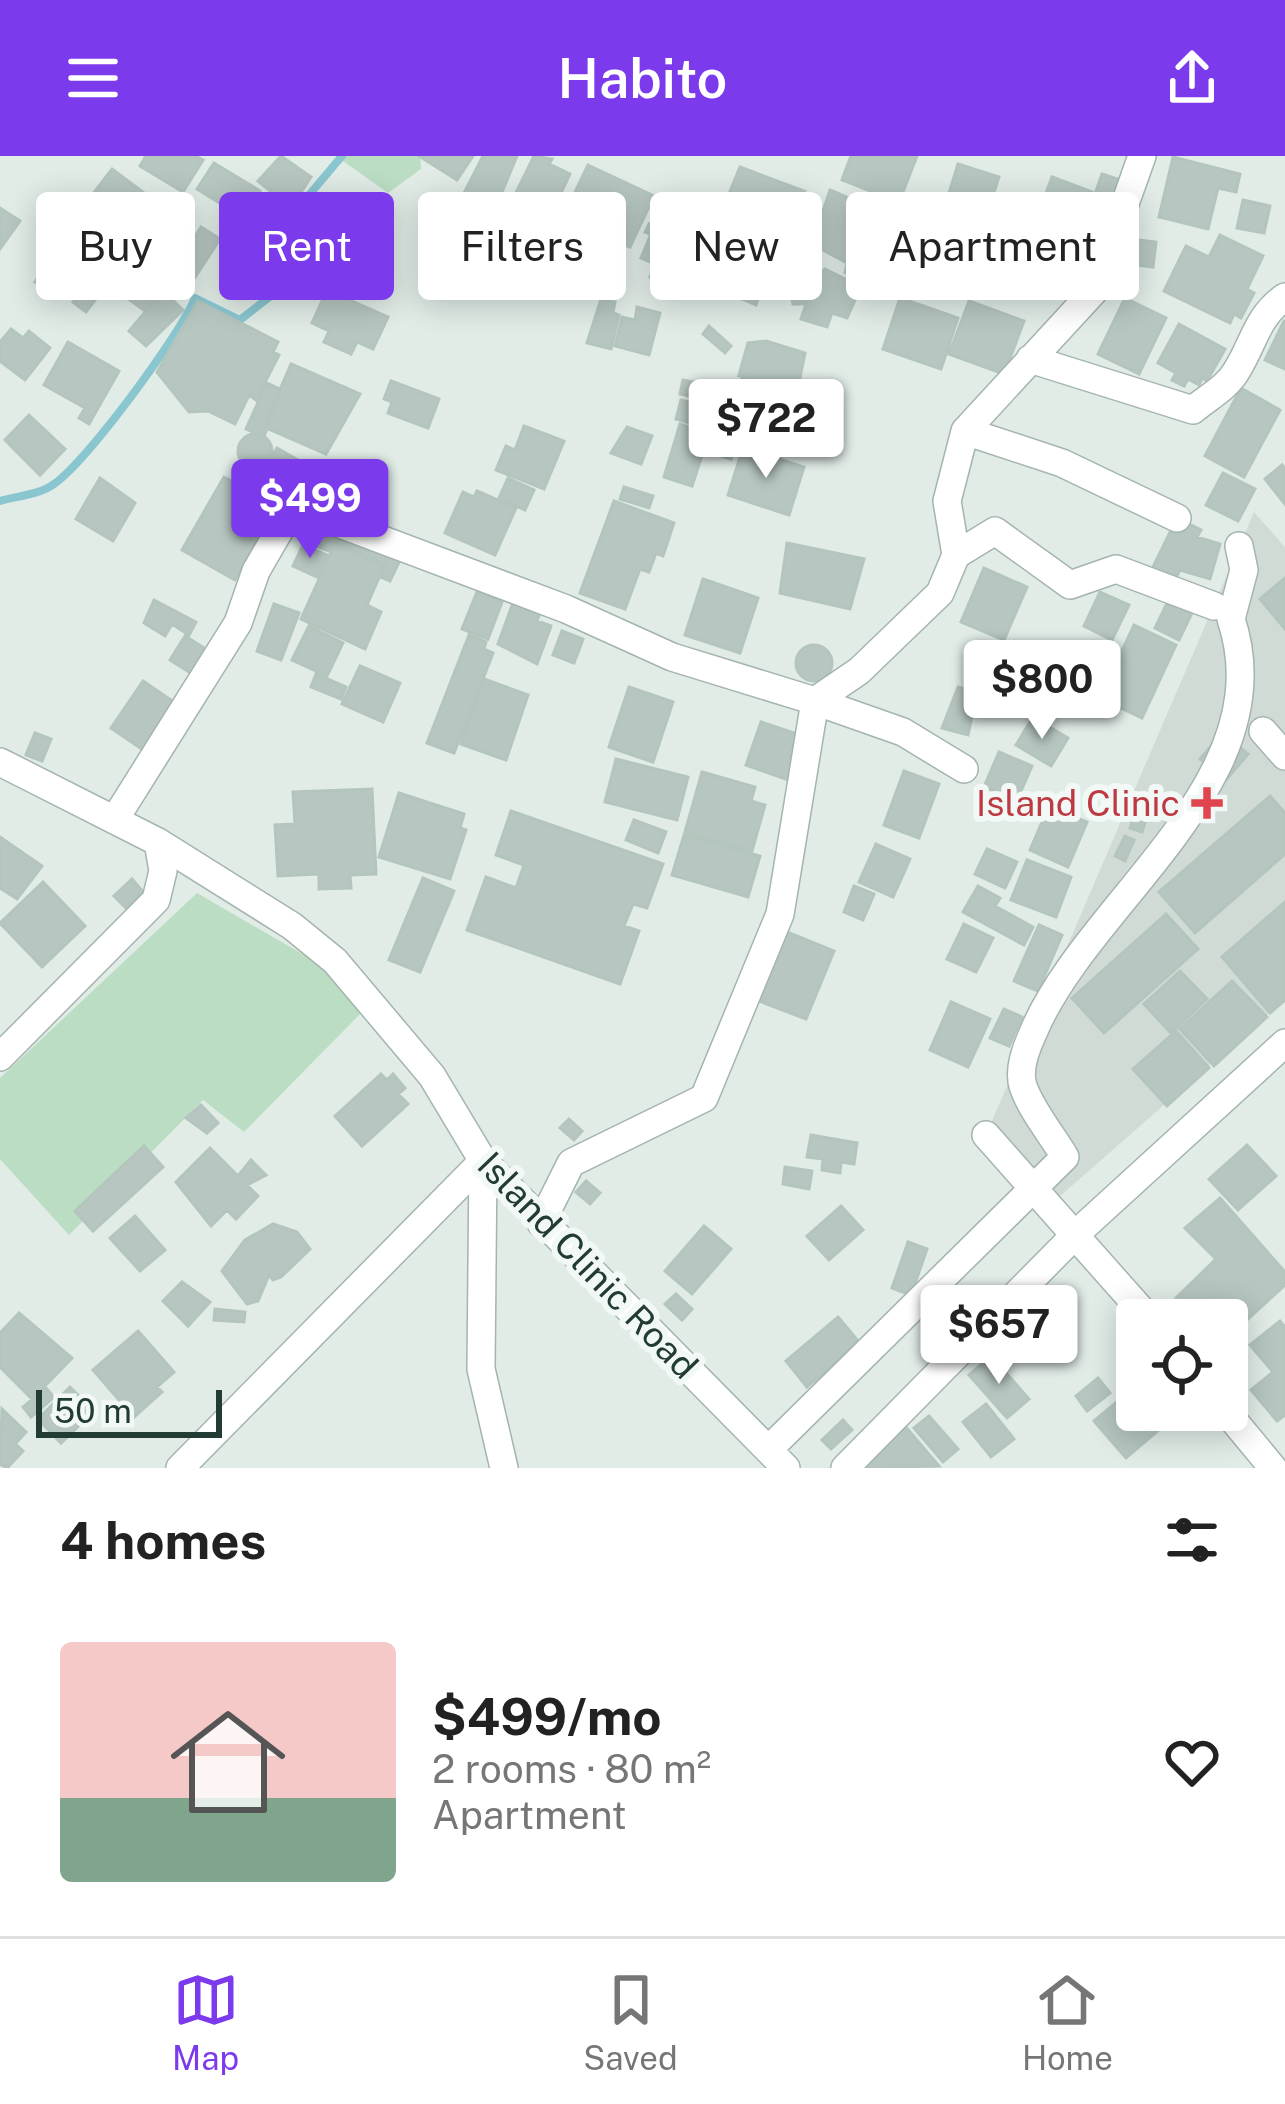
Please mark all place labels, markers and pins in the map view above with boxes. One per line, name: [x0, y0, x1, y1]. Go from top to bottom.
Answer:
pin: $722: [695, 379, 837, 481]
pin: $499: [239, 459, 381, 561]
pin: $800: [971, 640, 1113, 742]
place label: Island Clinic: [976, 782, 1180, 824]
marker: Island Clinic: [1191, 787, 1223, 819]
pin: $657: [928, 1285, 1070, 1387]

